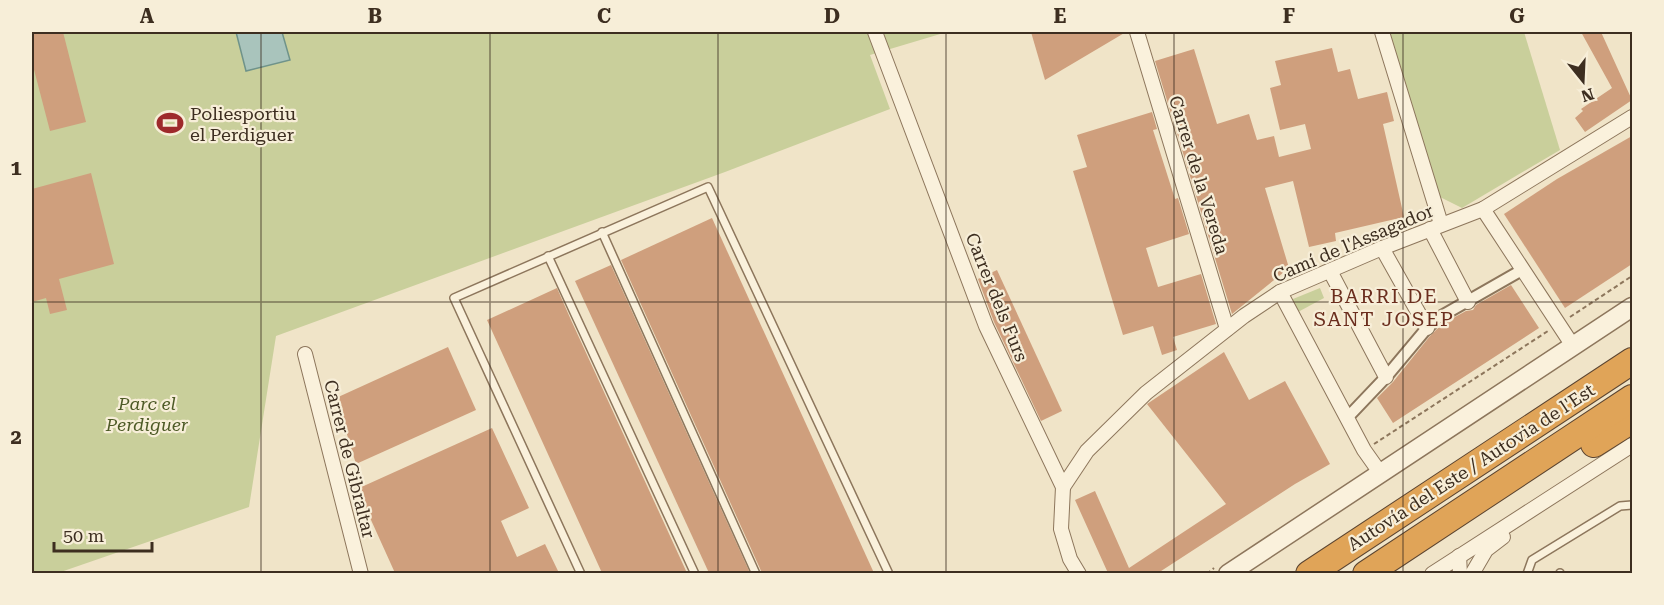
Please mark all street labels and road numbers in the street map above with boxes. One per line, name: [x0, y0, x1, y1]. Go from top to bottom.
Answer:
street label: Carrer de la Vereda: [1165, 93, 1233, 257]
street label: Camí de l'Assagador: [1270, 200, 1436, 286]
street label: Carrer dels Furs: [962, 230, 1032, 364]
street label: Carrer de Gibraltar: [320, 378, 380, 540]
street label: Autovía del Este / Autovia de l'Est: [1344, 379, 1599, 555]

